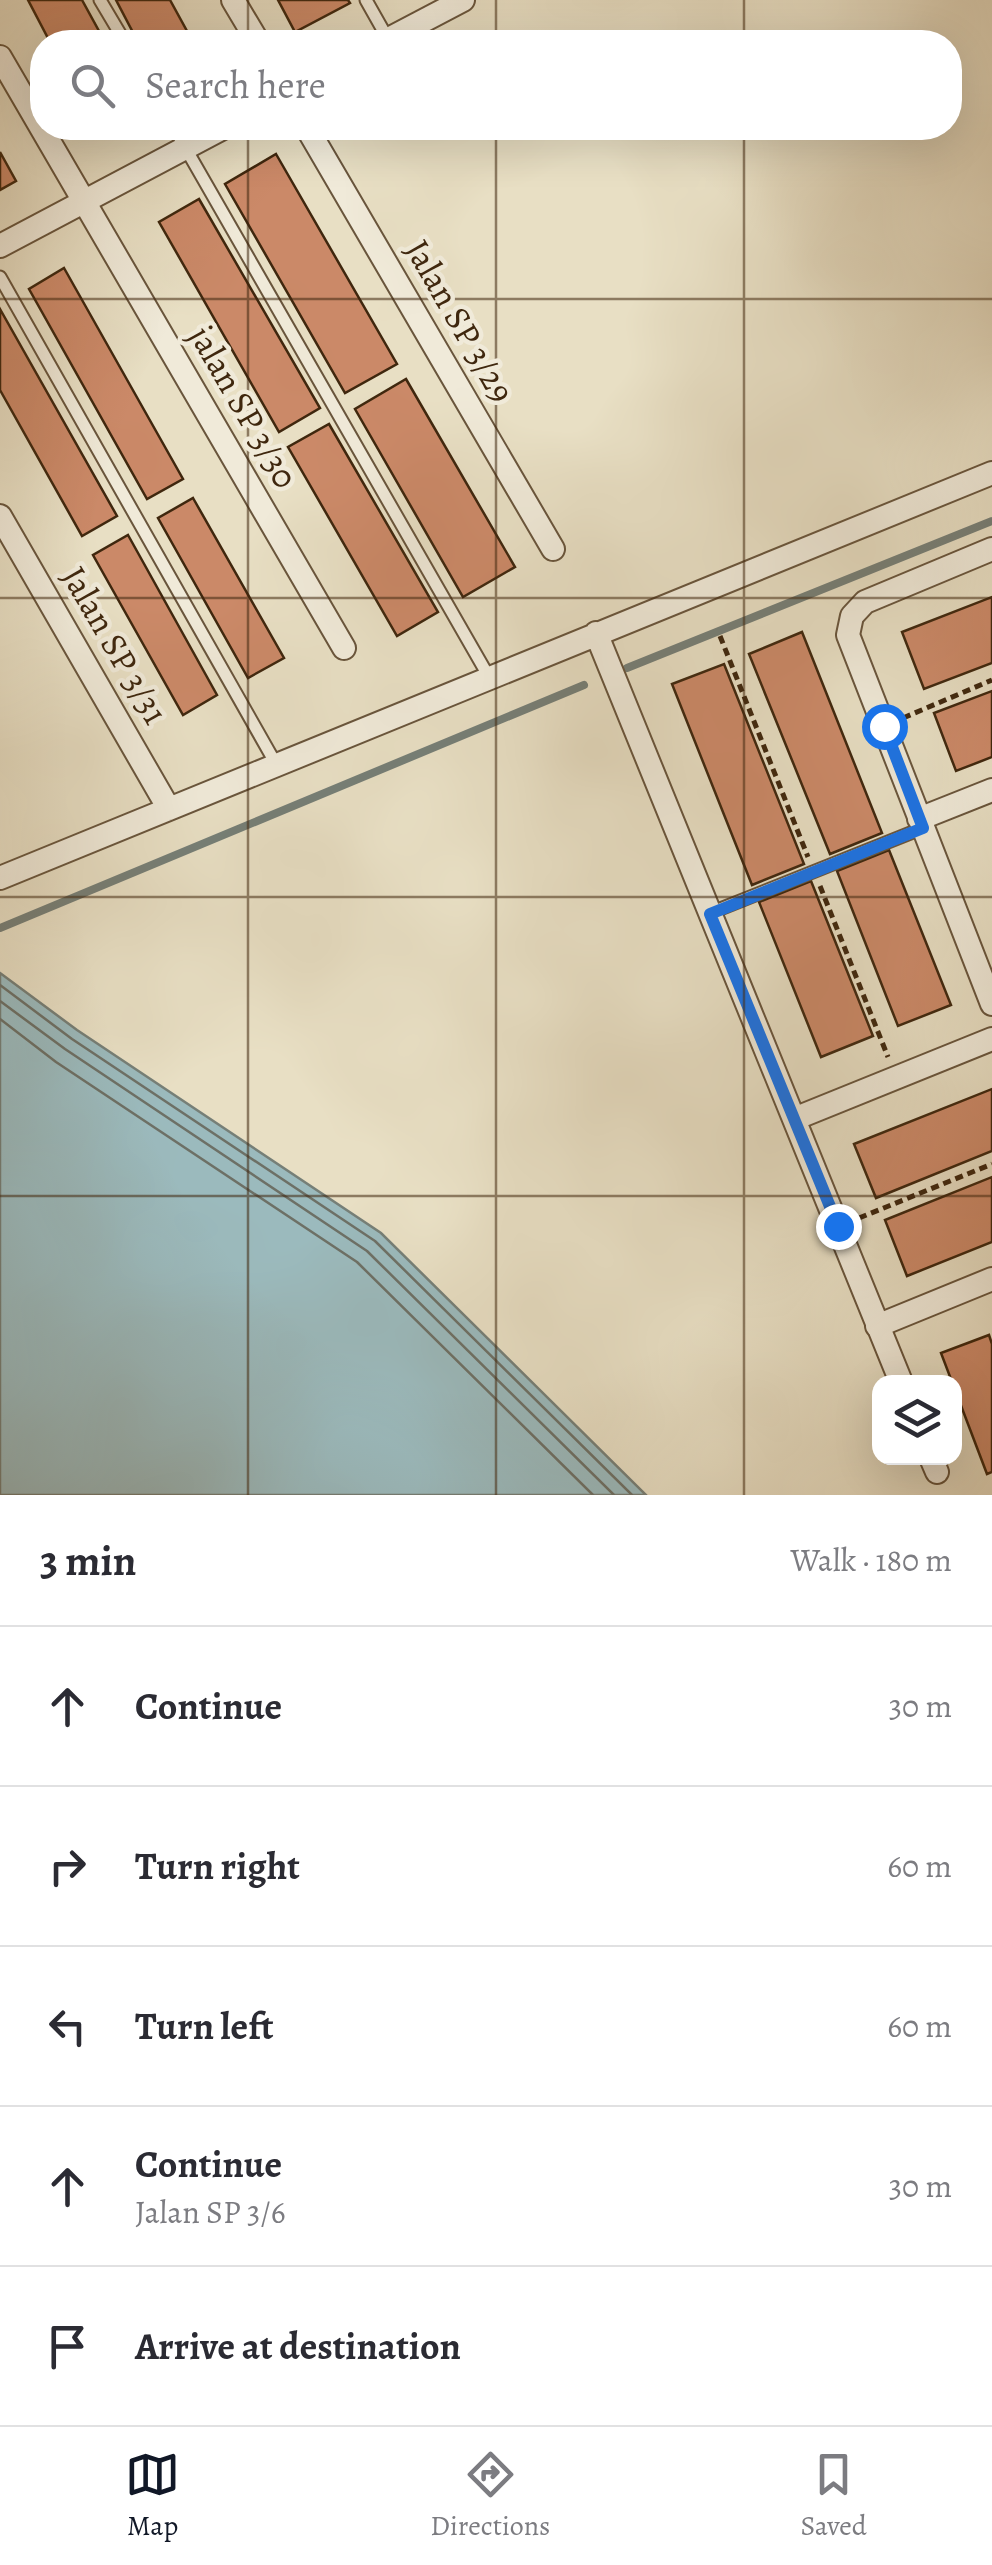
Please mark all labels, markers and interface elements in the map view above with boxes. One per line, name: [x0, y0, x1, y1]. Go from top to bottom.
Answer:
search box: [30, 30, 962, 140]
icon: search: [65, 58, 120, 113]
text: Search here: [145, 59, 326, 111]
street label: Jalan SP 3/29: [394, 231, 526, 411]
street label: jalan SP 3/30: [178, 317, 310, 497]
street label: Jalan SP 3/31: [50, 557, 180, 733]
route start: [862, 704, 908, 750]
route end: [816, 1204, 862, 1250]
map controls: [872, 1375, 962, 1465]
button: layers: [872, 1375, 962, 1465]
text: 3 min: [40, 1532, 136, 1589]
text: Walk · 180 m: [791, 1538, 952, 1582]
icon: ahead: [40, 1679, 95, 1734]
text: Continue: [135, 1680, 282, 1732]
text: 30 m: [889, 1684, 952, 1728]
icon: right: [40, 1839, 95, 1894]
text: Turn right: [135, 1840, 300, 1892]
text: 60 m: [887, 1844, 952, 1888]
icon: left: [40, 1999, 95, 2054]
text: Turn left: [135, 2000, 274, 2052]
text: 60 m: [887, 2004, 952, 2048]
text: Continue: [135, 2138, 282, 2190]
icon: ahead: [40, 2159, 95, 2214]
text: 30 m: [889, 2164, 952, 2208]
text: Jalan SP 3/6: [135, 2190, 286, 2234]
icon: arrive: [40, 2319, 95, 2374]
text: Arrive at destination: [135, 2320, 461, 2372]
tab: Map: [125, 2447, 180, 2545]
tab: Directions: [430, 2447, 550, 2545]
tab: Saved: [801, 2447, 867, 2545]

